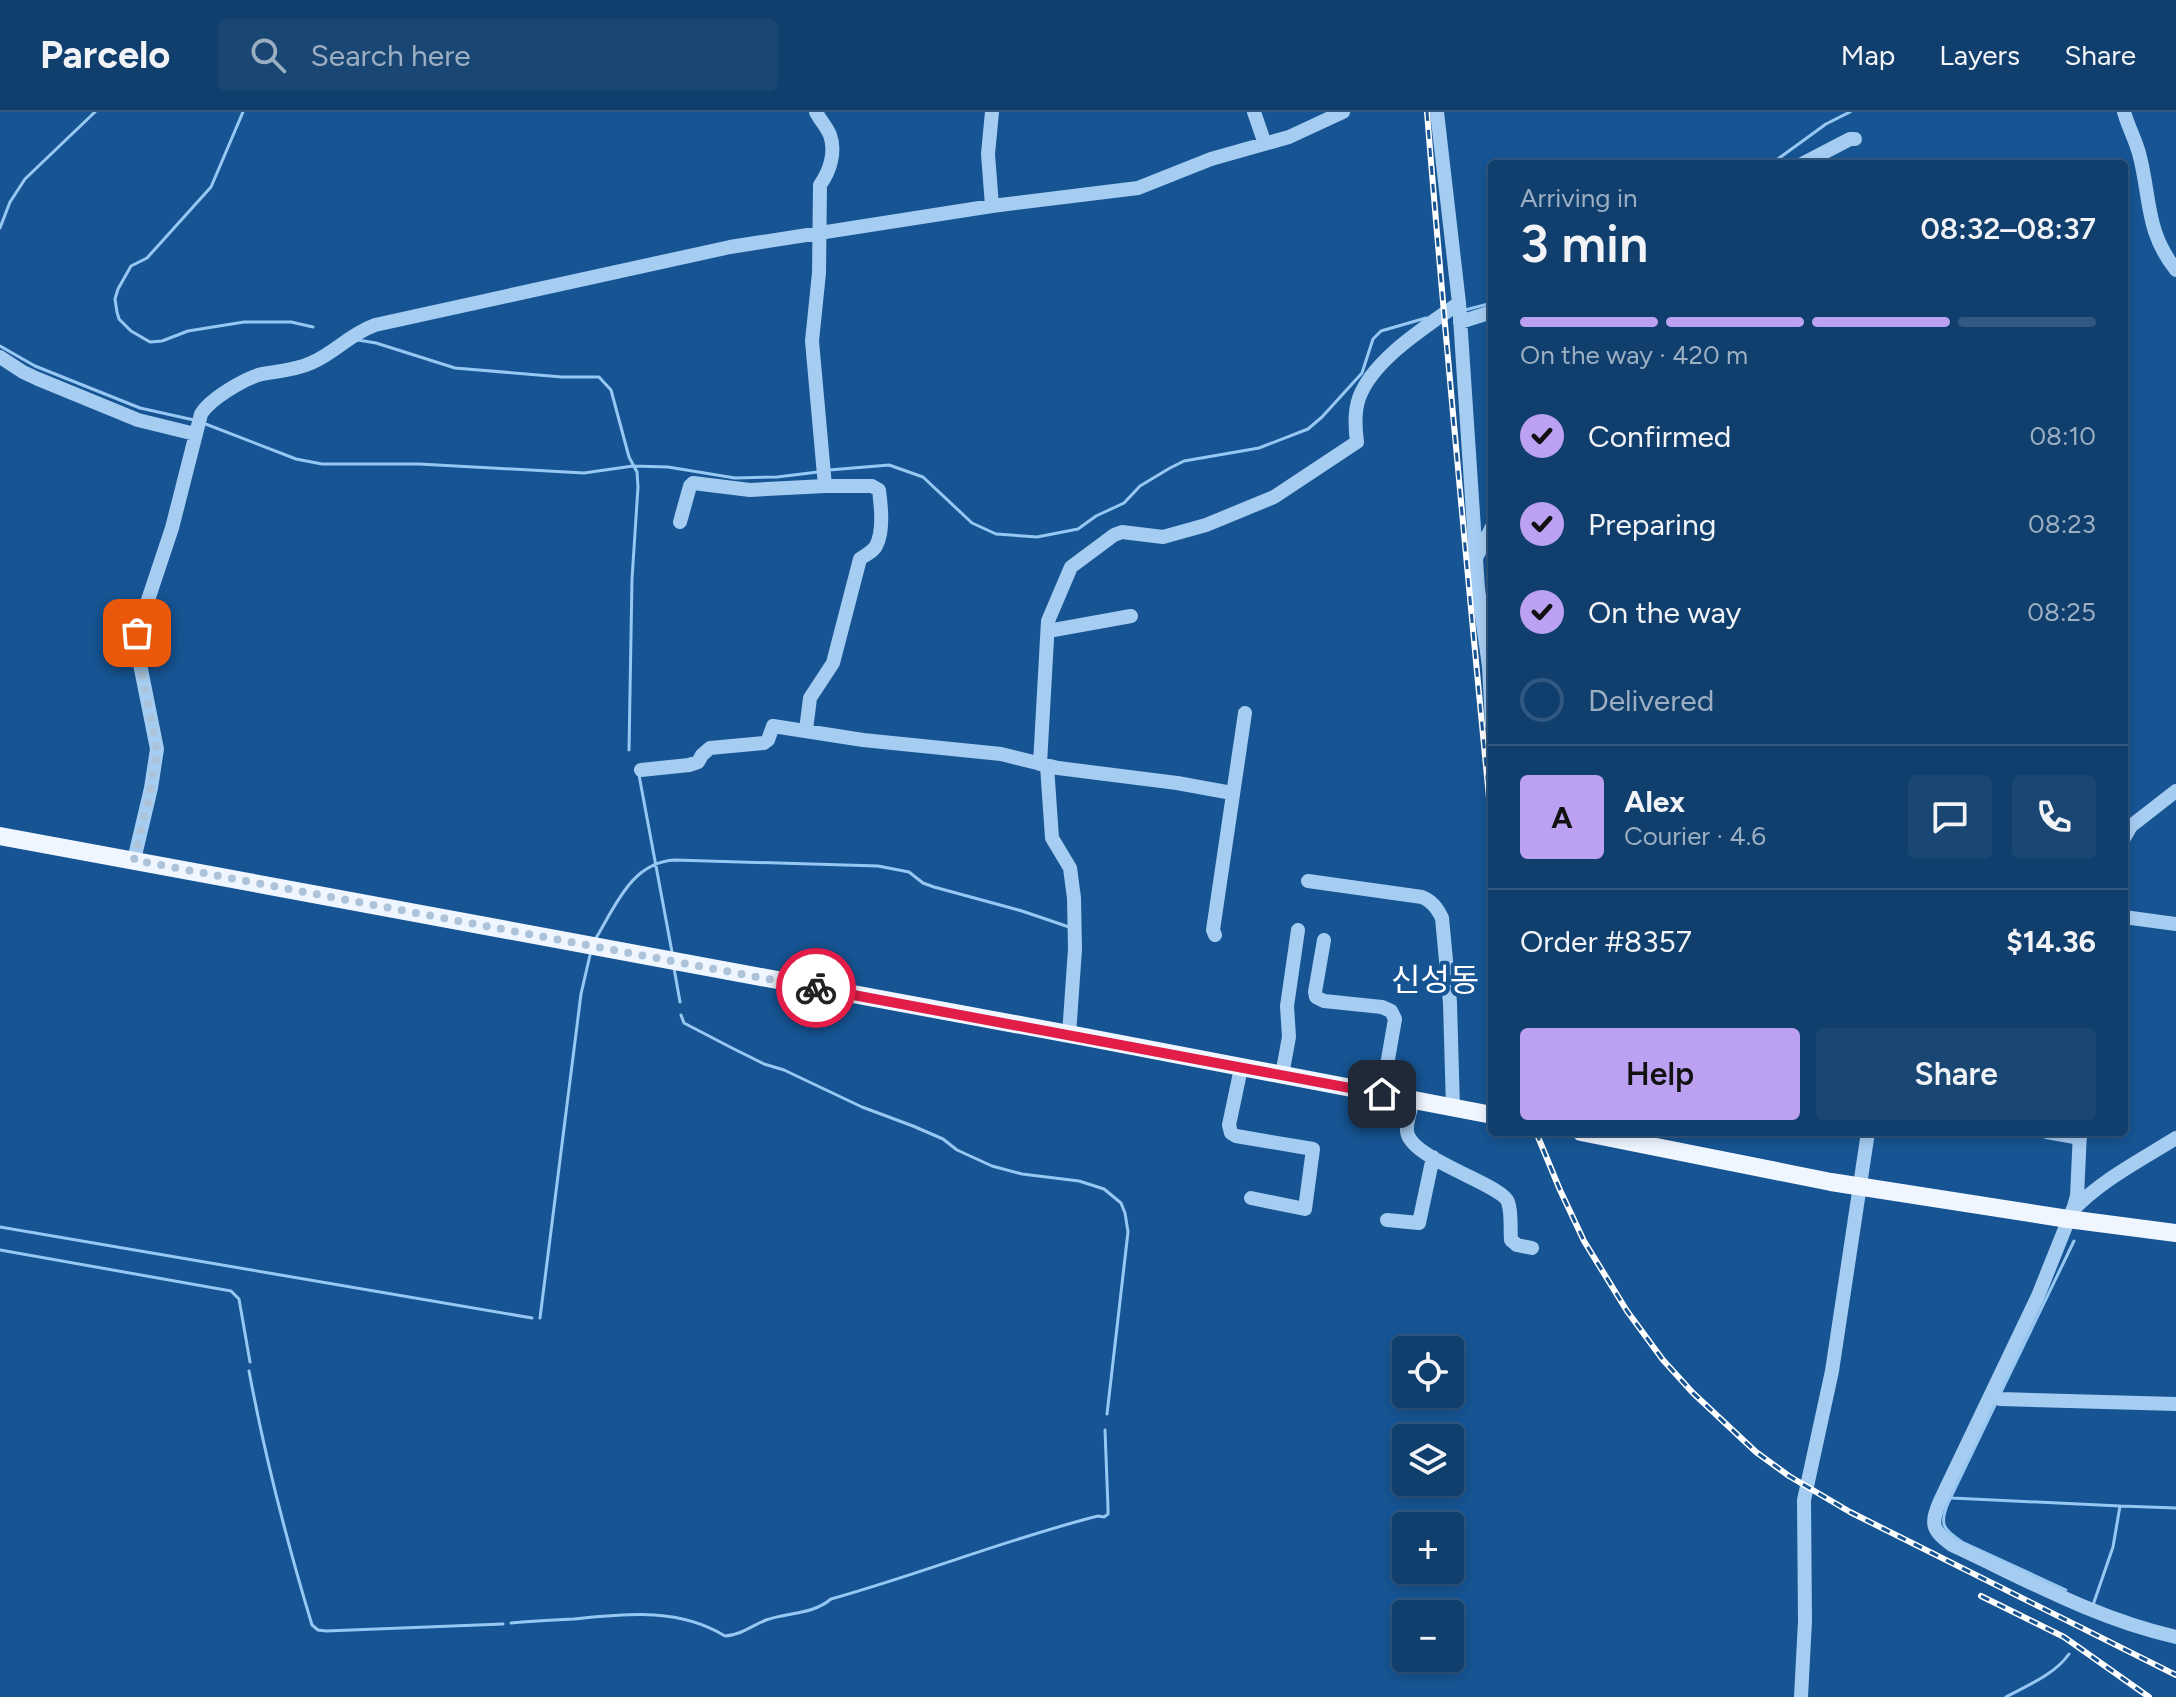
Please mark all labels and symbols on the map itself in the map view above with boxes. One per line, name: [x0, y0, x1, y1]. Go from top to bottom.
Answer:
pin: [103, 599, 171, 667]
courier: [776, 948, 856, 1028]
district label: 신성동: [1391, 961, 1479, 999]
pin: [1348, 1060, 1416, 1128]

